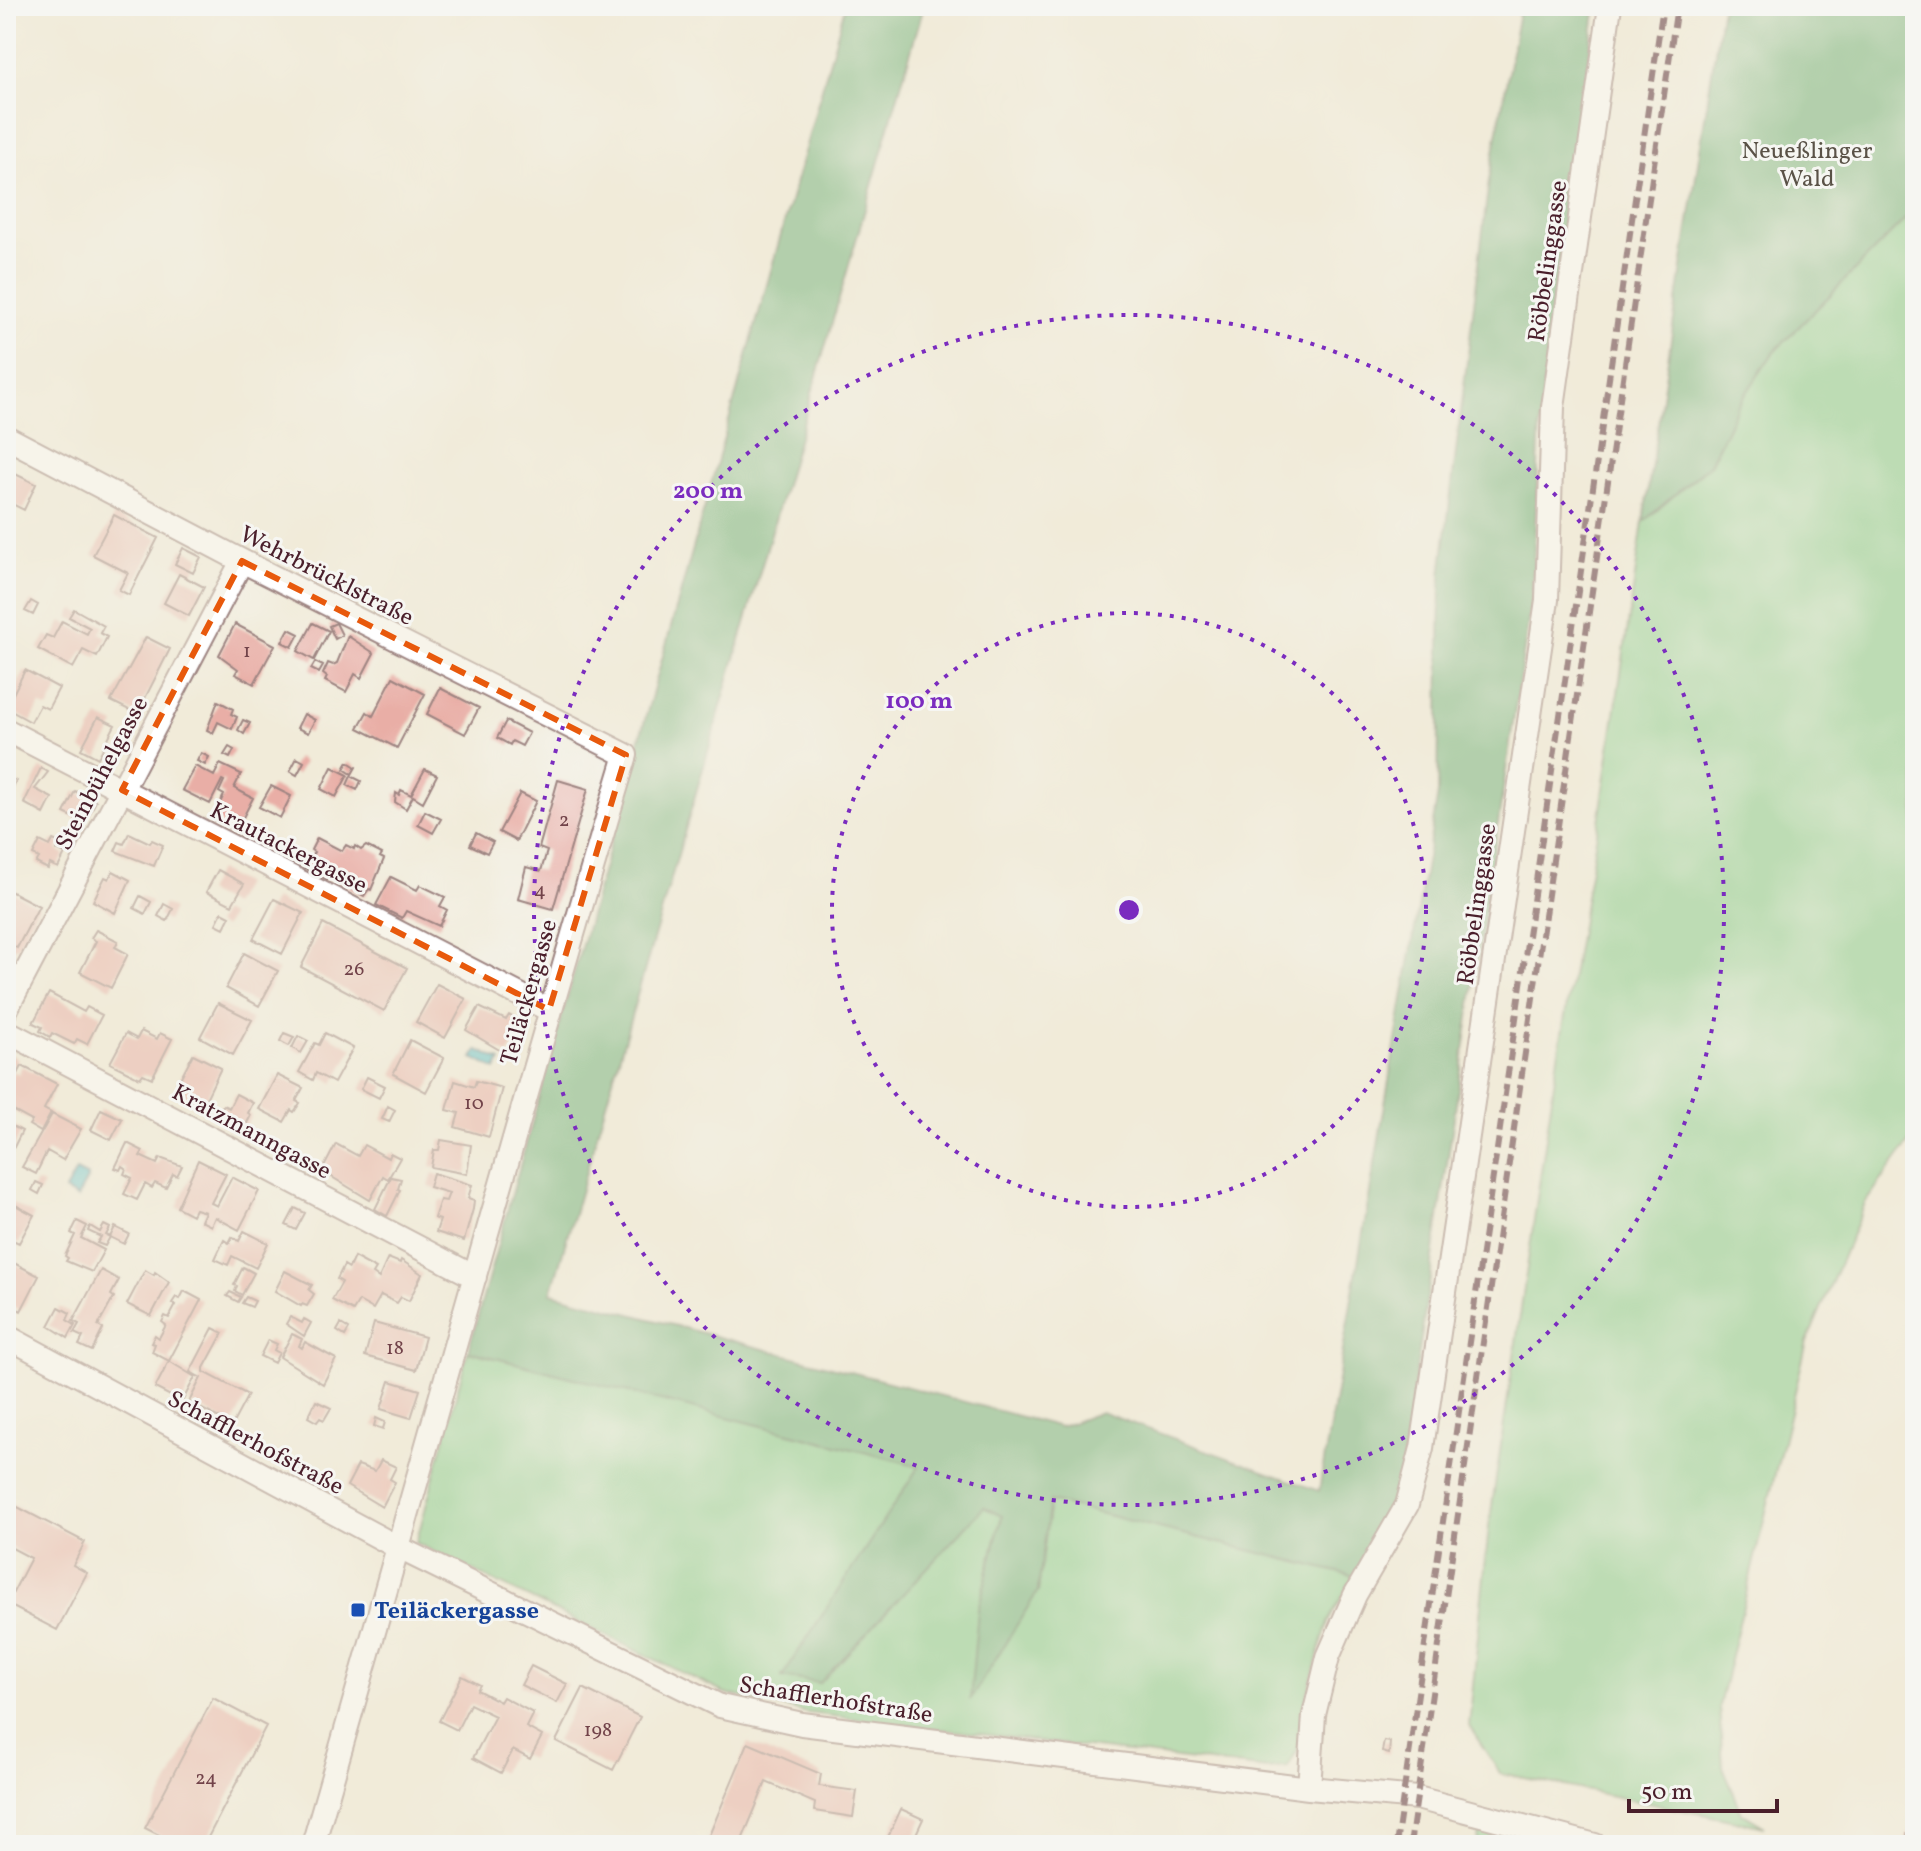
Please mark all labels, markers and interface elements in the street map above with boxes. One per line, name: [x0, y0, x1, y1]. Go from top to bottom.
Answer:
park label: Neueßlinger Wald: [1742, 135, 1872, 197]
street label: Röbbelinggasse: [1521, 178, 1577, 344]
text: 200 m: [673, 475, 743, 509]
street label: Wehrbrücklstraße: [233, 518, 419, 635]
house number: 1: [243, 638, 251, 666]
text: 100 m: [885, 685, 953, 719]
street label: Steinbühelgasse: [48, 691, 158, 857]
street label: Krautackergasse: [203, 794, 373, 903]
house number: 2: [559, 807, 569, 835]
street label: Röbbelinggasse: [1450, 821, 1506, 987]
house number: 4: [534, 877, 546, 905]
centre of rings: [1115, 896, 1143, 924]
street label: Teiläckergasse: [493, 916, 567, 1070]
house number: 26: [344, 956, 364, 984]
street label: Kratzmanngasse: [165, 1076, 337, 1189]
house number: 10: [464, 1090, 484, 1118]
house number: 18: [386, 1335, 404, 1363]
street label: Schafflerhofstraße: [161, 1383, 349, 1505]
place label: Teiläckergasse: [374, 1595, 539, 1629]
marker: Teiläckergasse: [349, 1601, 367, 1619]
street label: Schafflerhofstraße: [736, 1669, 935, 1733]
house number: 198: [584, 1717, 612, 1745]
scale bar: [1629, 1763, 1777, 1813]
house number: 24: [195, 1765, 217, 1793]
text: 50 m: [1641, 1776, 1693, 1810]

